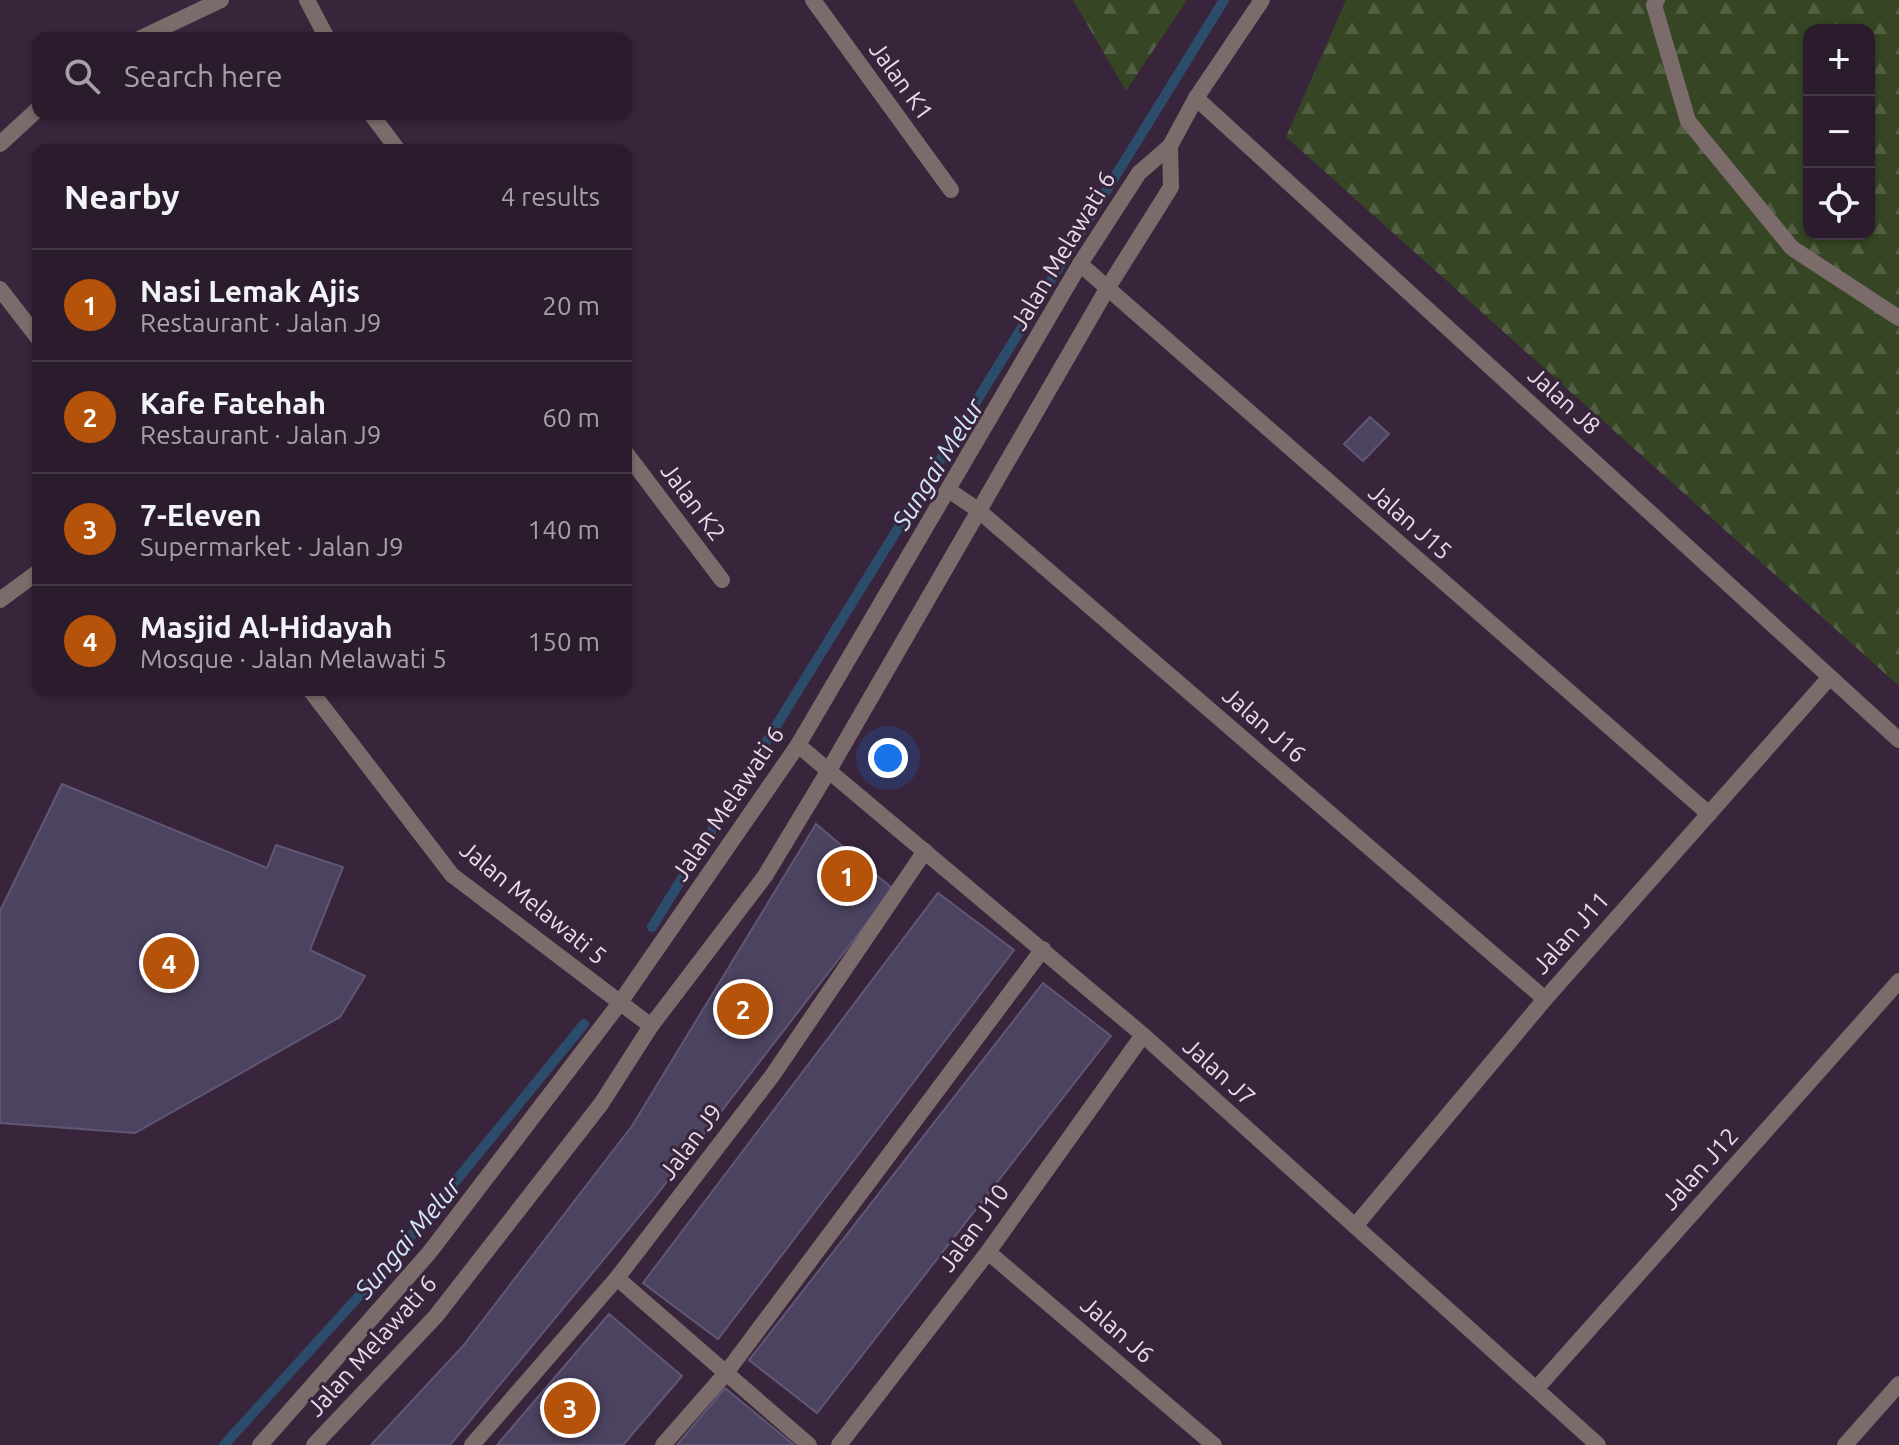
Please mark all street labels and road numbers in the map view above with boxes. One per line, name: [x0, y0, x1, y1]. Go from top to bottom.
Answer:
street label: Jalan K1: [864, 36, 939, 125]
street label: Jalan Melawati 6: [1005, 167, 1120, 335]
street label: Jalan J8: [1523, 361, 1606, 440]
street label: Jalan K2: [655, 458, 731, 546]
street label: Jalan J15: [1363, 478, 1457, 565]
street label: Jalan J16: [1217, 681, 1311, 768]
street label: Jalan Melawati 6: [666, 722, 789, 886]
street label: Jalan Melawati 5: [455, 835, 612, 970]
street label: Jalan J11: [1527, 886, 1614, 979]
street label: Jalan J7: [1178, 1032, 1261, 1111]
street label: Jalan J9: [654, 1099, 728, 1185]
street label: Jalan J12: [1656, 1122, 1743, 1215]
street label: Jalan J10: [933, 1179, 1014, 1276]
street label: Jalan Melawati 6: [301, 1270, 442, 1422]
street label: Jalan J6: [1075, 1291, 1159, 1368]

